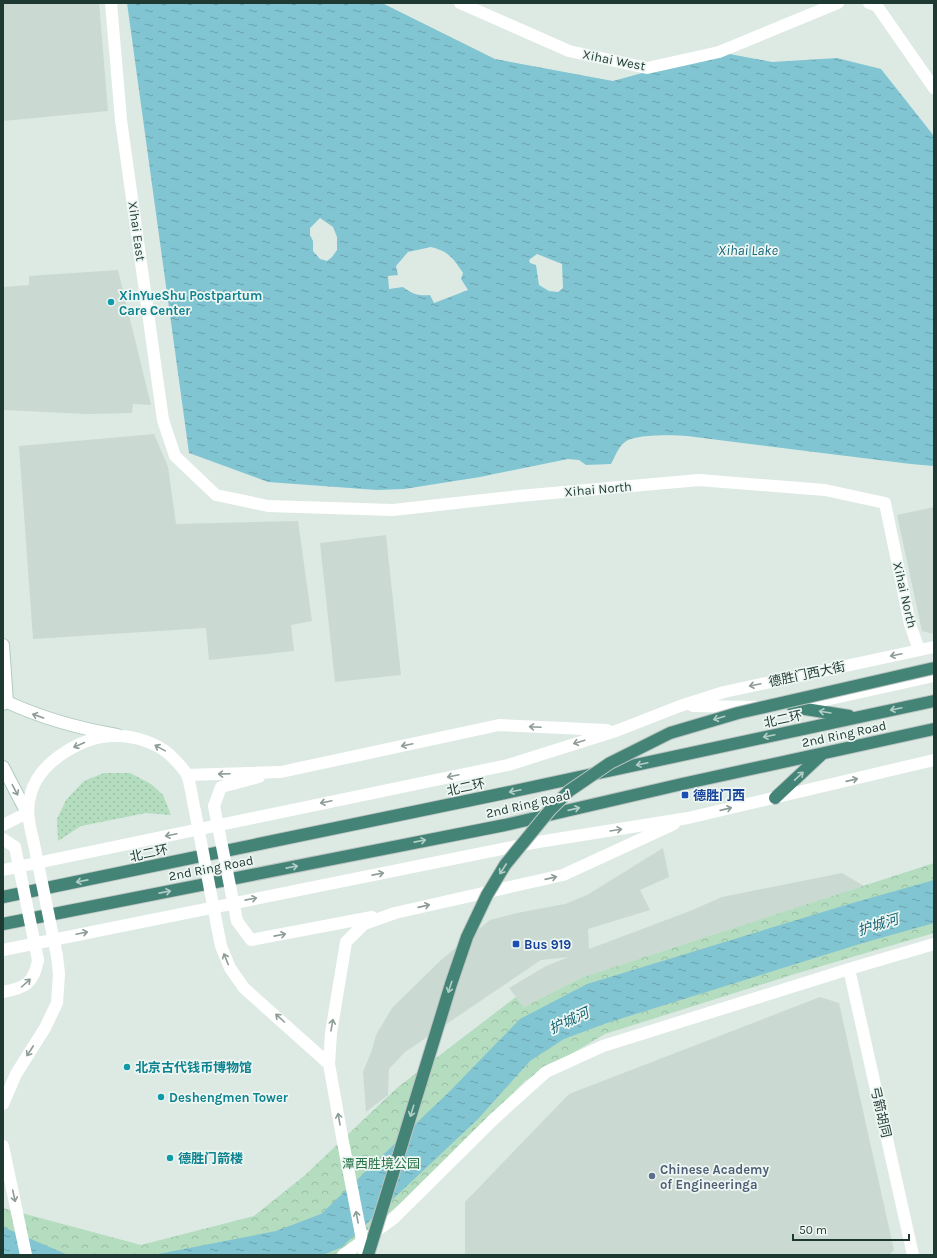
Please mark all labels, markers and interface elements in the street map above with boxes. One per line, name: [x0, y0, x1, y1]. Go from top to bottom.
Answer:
street label: Xihai West: [581, 47, 647, 73]
street label: Xihai East: [125, 200, 149, 262]
water label: Xihai Lake: [718, 242, 778, 259]
place label: XinYueShu Postpartum Care Center: [119, 288, 262, 318]
marker: XinYueShu Postpartum Care Center: [106, 297, 116, 307]
street label: Xihai North: [564, 479, 632, 499]
street label: Xihai North: [890, 560, 920, 630]
one-way arrow: [890, 652, 903, 660]
street label: 德胜门西大街: [767, 659, 847, 689]
one-way arrow: [749, 682, 762, 690]
one-way arrow: [890, 705, 903, 713]
street label: 北二环: [762, 708, 804, 730]
one-way arrow: [819, 708, 832, 716]
one-way arrow: [32, 712, 45, 719]
one-way arrow: [713, 715, 726, 722]
street label: 2nd Ring Road: [800, 718, 888, 750]
one-way arrow: [529, 723, 542, 731]
one-way arrow: [763, 733, 776, 741]
one-way arrow: [573, 739, 585, 747]
one-way arrow: [401, 741, 414, 749]
one-way arrow: [74, 742, 86, 749]
one-way arrow: [154, 744, 166, 752]
one-way arrow: [636, 760, 649, 768]
one-way arrow: [218, 770, 231, 778]
one-way arrow: [794, 771, 804, 781]
one-way arrow: [447, 772, 460, 780]
one-way arrow: [845, 775, 858, 783]
street label: 北二环: [445, 776, 487, 798]
one-way arrow: [12, 784, 19, 796]
street label: 2nd Ring Road: [484, 787, 572, 821]
one-way arrow: [509, 788, 522, 796]
place label: 德胜门西: [693, 788, 745, 803]
marker: 德胜门西: [680, 790, 690, 800]
one-way arrow: [320, 799, 333, 807]
one-way arrow: [567, 804, 580, 812]
one-way arrow: [719, 805, 732, 813]
one-way arrow: [609, 826, 622, 834]
one-way arrow: [165, 831, 178, 839]
one-way arrow: [413, 837, 426, 845]
street label: 北二环: [128, 842, 170, 864]
street label: 2nd Ring Road: [167, 852, 255, 884]
one-way arrow: [285, 862, 298, 870]
one-way arrow: [499, 863, 507, 874]
one-way arrow: [372, 870, 385, 878]
one-way arrow: [544, 874, 557, 882]
one-way arrow: [76, 877, 89, 885]
one-way arrow: [158, 887, 171, 895]
one-way arrow: [244, 895, 257, 903]
one-way arrow: [417, 902, 430, 910]
water label: 护城河: [855, 910, 903, 939]
one-way arrow: [75, 929, 88, 937]
one-way arrow: [273, 930, 286, 938]
place label: Bus 919: [524, 937, 571, 952]
marker: Bus 919: [511, 939, 521, 949]
one-way arrow: [222, 954, 229, 966]
one-way arrow: [21, 978, 32, 987]
one-way arrow: [446, 980, 453, 993]
water label: 护城河: [546, 1003, 594, 1038]
one-way arrow: [274, 1014, 285, 1023]
one-way arrow: [328, 1019, 336, 1032]
one-way arrow: [26, 1045, 34, 1057]
place label: 北京古代钱币博物馆: [135, 1060, 252, 1075]
marker: 北京古代钱币博物馆: [122, 1062, 132, 1072]
street label: 弓箭胡同: [868, 1085, 894, 1139]
place label: Deshengmen Tower: [169, 1090, 289, 1105]
marker: Deshengmen Tower: [156, 1092, 166, 1102]
one-way arrow: [408, 1105, 415, 1118]
one-way arrow: [335, 1113, 343, 1126]
place label: 德胜门箭楼: [178, 1151, 243, 1166]
marker: 德胜门箭楼: [165, 1153, 175, 1163]
park label: 潭西胜境公园: [342, 1156, 420, 1171]
place label: Chinese Academy of Engineeringa: [660, 1162, 769, 1192]
marker: Chinese Academy of Engineeringa: [647, 1171, 657, 1181]
one-way arrow: [10, 1189, 18, 1202]
one-way arrow: [353, 1211, 361, 1224]
scale bar: [793, 1216, 909, 1242]
text: 50 m: [799, 1223, 827, 1237]

